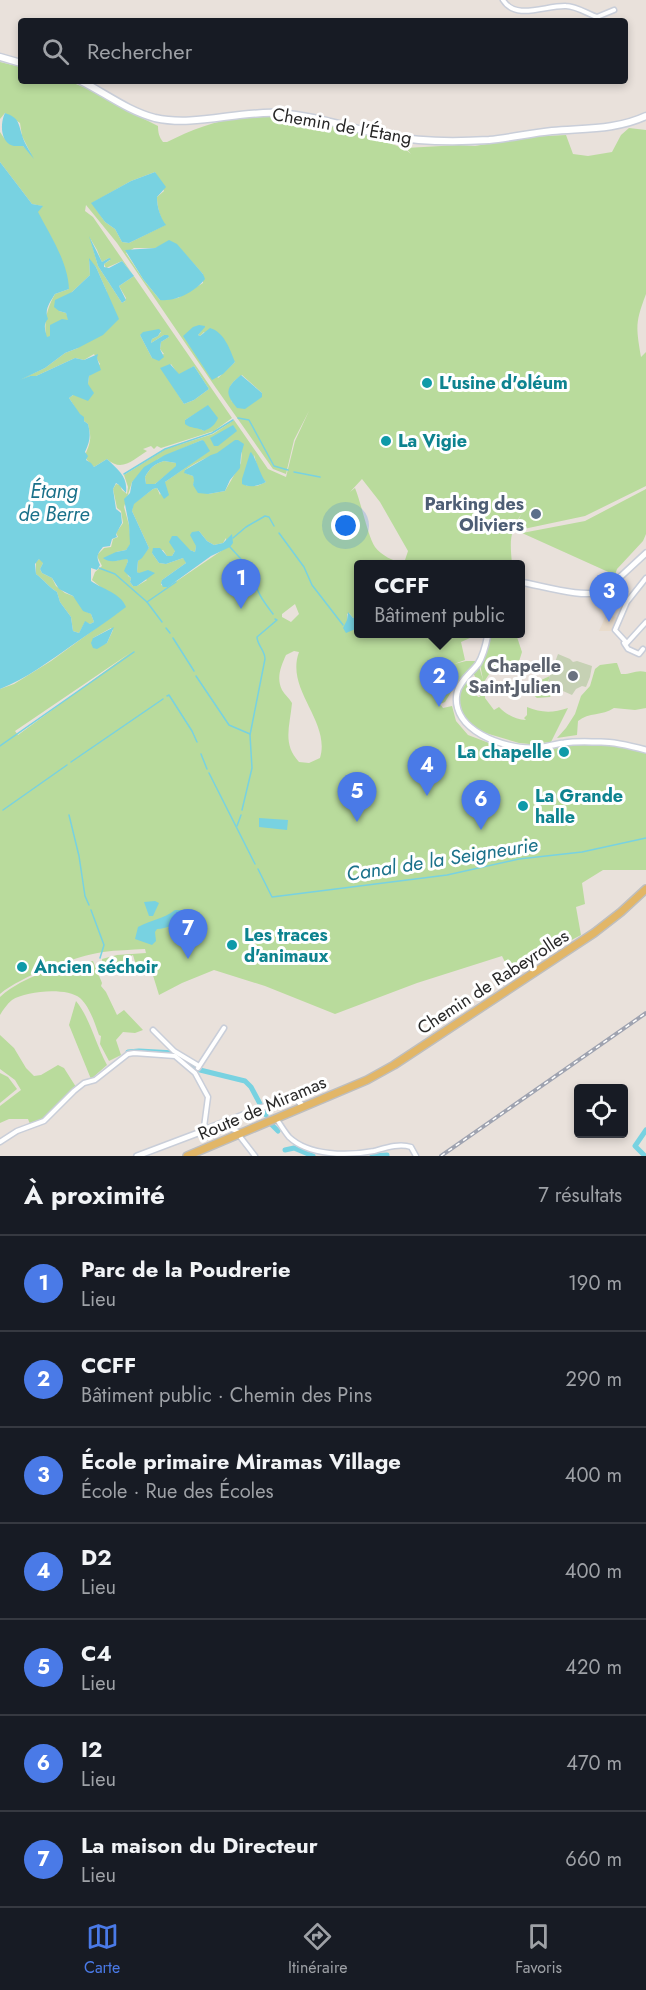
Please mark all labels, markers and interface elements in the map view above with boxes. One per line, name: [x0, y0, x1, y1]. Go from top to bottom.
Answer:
search box: [18, 18, 628, 84]
icon: search: [39, 35, 72, 68]
text: Rechercher: [87, 35, 192, 67]
street label: Chemin de l’Étang: [270, 101, 414, 151]
place label: L'usine d'oléum: [439, 370, 568, 396]
marker: L'usine d'oléum: [420, 376, 434, 390]
place label: La Vigie: [398, 428, 467, 454]
marker: La Vigie: [379, 434, 393, 448]
water label: Étang de Berre: [19, 477, 89, 529]
place label: Parking des Oliviers: [425, 491, 524, 538]
marker: Parking des Oliviers: [529, 507, 543, 521]
your location: [331, 511, 360, 540]
pin: 1: [222, 560, 260, 609]
popup: [354, 560, 525, 638]
text: CCFF: [374, 569, 429, 601]
pin: 3: [590, 572, 628, 622]
text: Bâtiment public: [374, 601, 505, 630]
place label: Chapelle Saint-Julien: [468, 653, 561, 700]
pin: 2: [420, 658, 458, 707]
marker: Chapelle Saint-Julien: [566, 669, 580, 683]
place label: La chapelle: [457, 739, 552, 765]
marker: La chapelle: [557, 745, 571, 759]
pin: 4: [408, 746, 446, 796]
pin: 5: [338, 772, 376, 822]
pin: 6: [462, 780, 500, 830]
place label: La Grande halle: [535, 783, 623, 830]
marker: La Grande halle: [516, 799, 530, 813]
water label: Canal de la Seigneurie: [344, 830, 540, 889]
pin: 7: [168, 910, 207, 959]
place label: Les traces d'animaux: [244, 922, 329, 969]
street label: Chemin de Rabeyrolles: [412, 923, 574, 1041]
marker: Les traces d'animaux: [225, 938, 239, 952]
place label: Ancien séchoir: [33, 954, 159, 980]
marker: Ancien séchoir: [15, 960, 29, 974]
street label: Route de Miramas: [194, 1069, 330, 1147]
map controls: [574, 1084, 628, 1138]
button: locate: [574, 1084, 628, 1138]
text: À proximité: [24, 1176, 165, 1214]
text: 7 résultats: [538, 1181, 622, 1210]
text: Parc de la Poudrerie: [81, 1253, 291, 1285]
text: 1: [38, 1269, 49, 1298]
text: 190 m: [568, 1269, 622, 1298]
text: Lieu: [81, 1285, 116, 1314]
text: CCFF: [81, 1349, 136, 1381]
text: 2: [37, 1365, 50, 1394]
text: 290 m: [566, 1365, 622, 1394]
text: Bâtiment public · Chemin des Pins: [81, 1381, 372, 1410]
text: École primaire Miramas Village: [81, 1445, 401, 1477]
text: 3: [37, 1461, 50, 1490]
text: 400 m: [565, 1461, 622, 1490]
text: École · Rue des Écoles: [81, 1477, 274, 1506]
text: D2: [81, 1541, 112, 1573]
text: 4: [37, 1557, 50, 1586]
text: 400 m: [565, 1557, 622, 1586]
text: Lieu: [81, 1573, 116, 1602]
text: C4: [81, 1637, 112, 1669]
text: 5: [37, 1653, 50, 1682]
text: 420 m: [565, 1653, 622, 1682]
text: Lieu: [81, 1669, 116, 1698]
text: I2: [81, 1733, 102, 1765]
text: 6: [37, 1749, 50, 1778]
text: 470 m: [566, 1749, 622, 1778]
text: Lieu: [81, 1765, 116, 1794]
text: La maison du Directeur: [81, 1829, 318, 1861]
text: 7: [37, 1845, 50, 1874]
text: 660 m: [565, 1845, 622, 1874]
text: Lieu: [81, 1861, 116, 1890]
tab: Carte: [84, 1920, 120, 1979]
tab: Itinéraire: [288, 1920, 347, 1979]
tab: Favoris: [515, 1920, 562, 1979]

